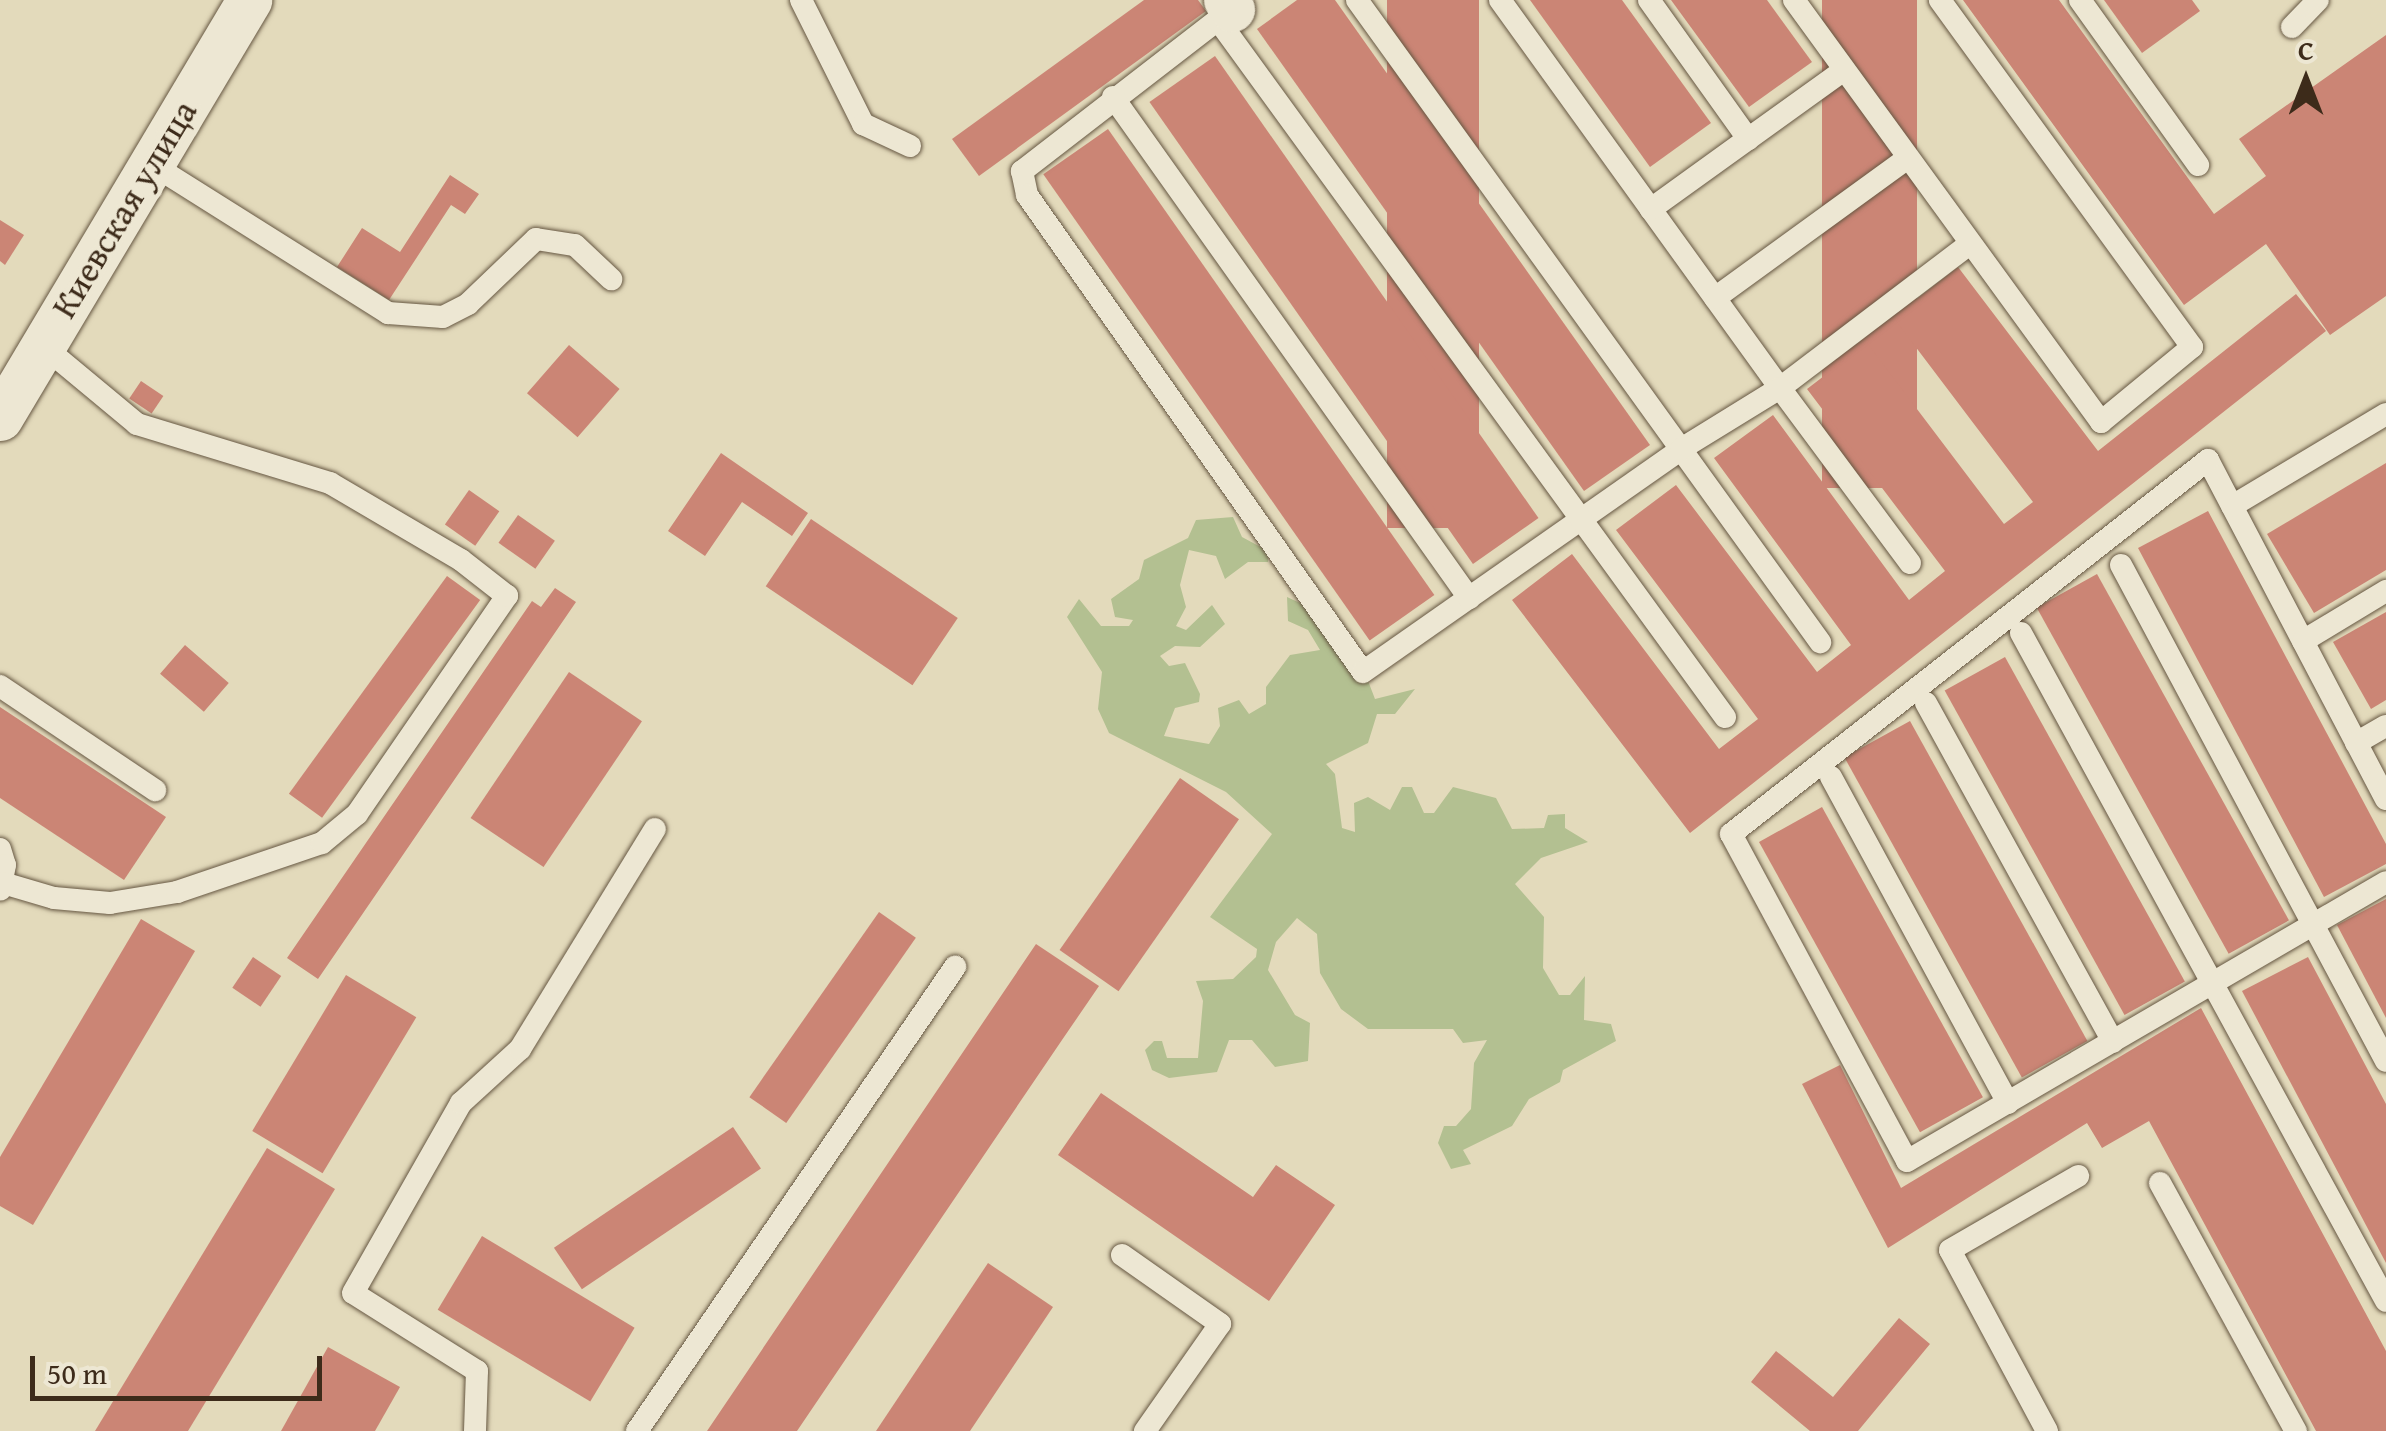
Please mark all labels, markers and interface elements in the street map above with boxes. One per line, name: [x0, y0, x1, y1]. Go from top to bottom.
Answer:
text: С: [2298, 29, 2314, 70]
north arrow: [2256, 30, 2356, 130]
street label: Киевская улица: [43, 93, 205, 325]
scale bar: [35, 1336, 328, 1398]
text: 50 m: [47, 1351, 107, 1395]

